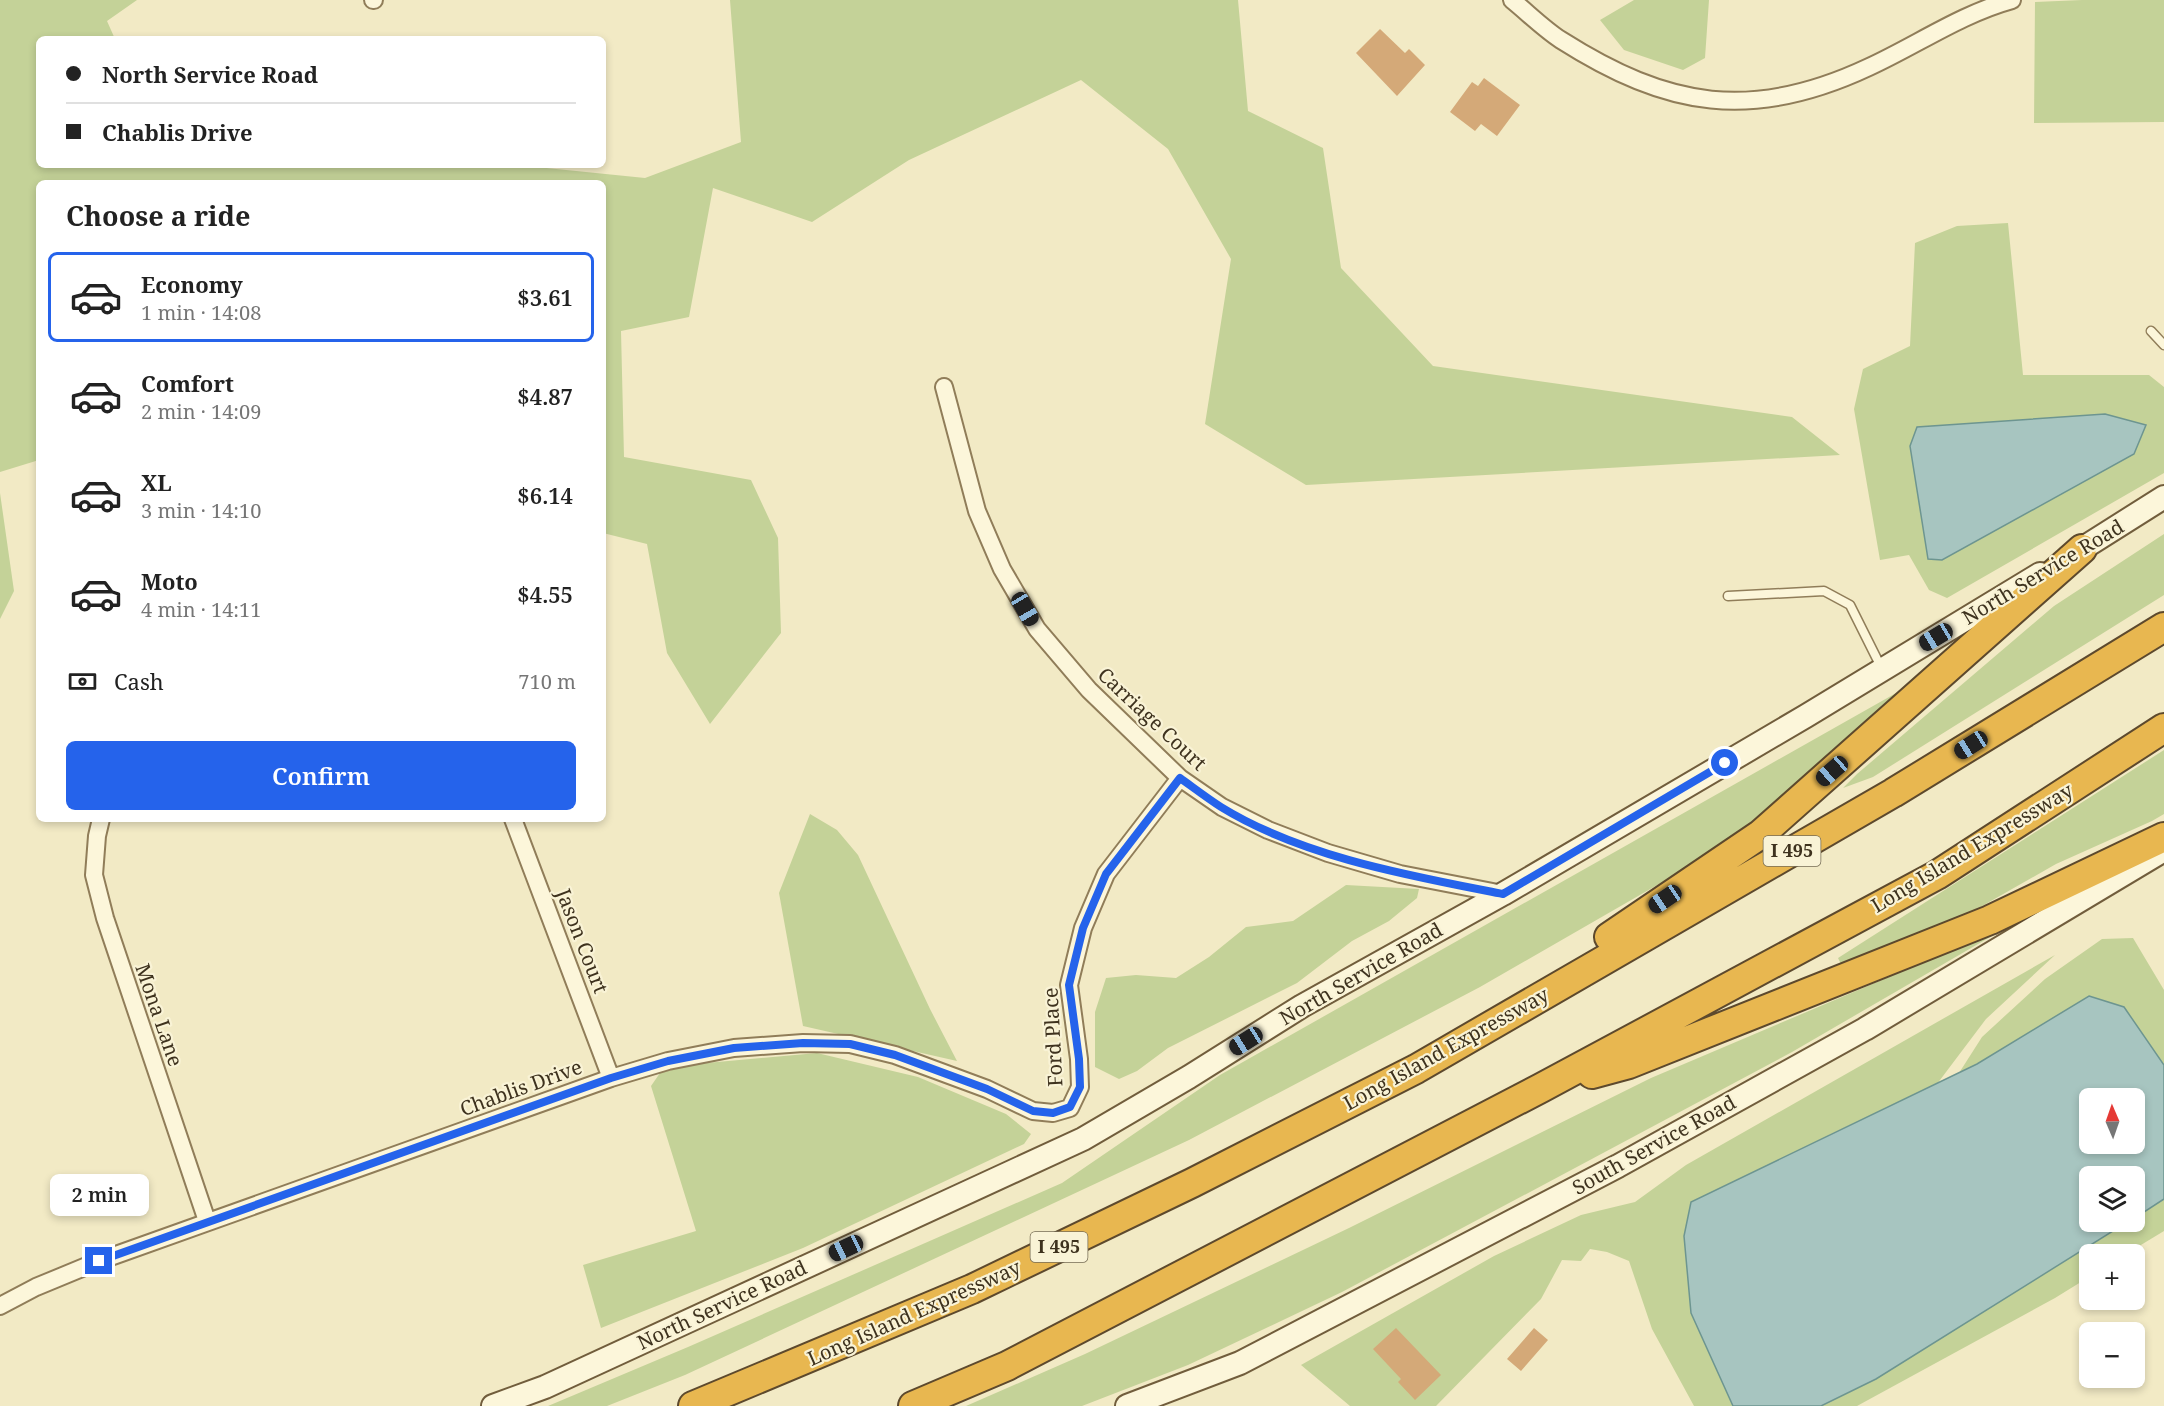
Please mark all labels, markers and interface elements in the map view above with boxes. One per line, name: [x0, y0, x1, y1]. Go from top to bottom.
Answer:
text: North Service Road: [102, 59, 318, 89]
text: Chablis Drive: [102, 117, 253, 147]
text: Choose a ride: [66, 197, 251, 234]
text: Economy: [141, 269, 243, 299]
icon: car: [69, 270, 123, 324]
text: $3.61: [517, 282, 573, 312]
text: 1 min · 14:08: [141, 299, 261, 326]
text: Comfort: [141, 368, 234, 398]
icon: car: [69, 369, 123, 423]
text: $4.87: [517, 381, 573, 411]
text: 2 min · 14:09: [141, 398, 261, 425]
text: XL: [141, 467, 172, 497]
icon: car: [69, 468, 123, 522]
text: $6.14: [517, 480, 573, 510]
text: 3 min · 14:10: [141, 497, 261, 524]
street label: North Service Road: [1957, 513, 2129, 631]
text: Moto: [141, 566, 198, 596]
icon: car: [69, 567, 123, 621]
text: $4.55: [517, 579, 573, 609]
car: [1008, 589, 1042, 629]
text: 4 min · 14:11: [141, 596, 261, 623]
car: [1916, 620, 1956, 654]
street label: Carriage Court: [1092, 661, 1213, 776]
icon: cash: [66, 665, 99, 698]
text: Cash: [114, 666, 164, 696]
text: 710 m: [518, 668, 576, 695]
car: [1951, 728, 1991, 762]
button: Confirm: [66, 741, 576, 810]
route start: [1711, 749, 1738, 776]
car: [1813, 752, 1851, 790]
street label: Long Island Expressway: [1866, 776, 2078, 919]
road number: I 495: [1764, 836, 1820, 866]
car: [1645, 881, 1685, 917]
street label: Jason Court: [550, 884, 615, 997]
street label: North Service Road: [1274, 916, 1447, 1031]
street label: Mona Lane: [129, 960, 190, 1070]
street label: Long Island Expressway: [1338, 980, 1554, 1116]
street label: Ford Place: [1036, 987, 1069, 1087]
car: [1226, 1024, 1266, 1058]
street label: Chablis Drive: [456, 1053, 586, 1122]
street label: South Service Road: [1567, 1088, 1740, 1201]
north arrow: [2079, 1088, 2145, 1154]
map controls: [2079, 1088, 2145, 1388]
button: layers: [2079, 1166, 2145, 1232]
callout: 2 min: [50, 1174, 148, 1216]
text: 2 min: [72, 1181, 127, 1208]
car: [826, 1232, 866, 1264]
road number: I 495: [1030, 1232, 1088, 1262]
button: +: [2079, 1244, 2145, 1310]
route end: [85, 1247, 112, 1274]
street label: North Service Road: [633, 1253, 811, 1356]
street label: Long Island Expressway: [803, 1253, 1025, 1372]
button: −: [2079, 1322, 2145, 1388]

